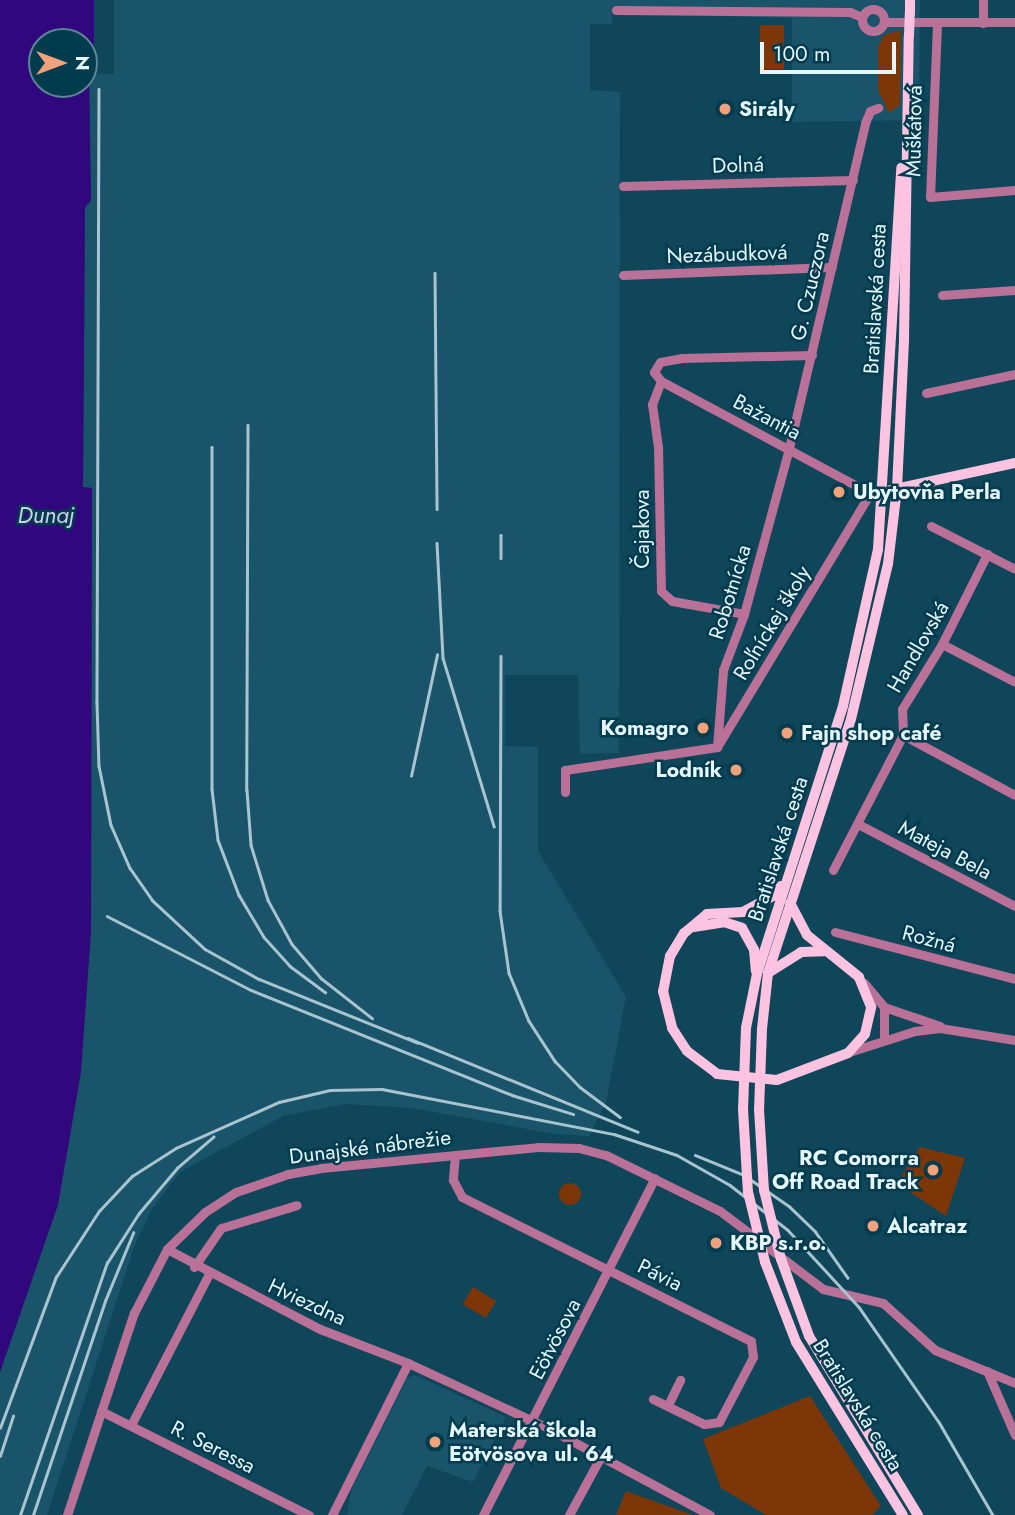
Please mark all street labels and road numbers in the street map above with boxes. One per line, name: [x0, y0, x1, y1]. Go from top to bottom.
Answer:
street label: Muškátová: [901, 85, 927, 177]
street label: Dolná: [712, 152, 764, 178]
street label: Bratislavská cesta: [858, 223, 892, 375]
street label: G. Czuczora: [785, 229, 835, 343]
street label: Nezábudková: [666, 239, 788, 269]
street label: Bažantia: [729, 389, 805, 445]
street label: Čajakova: [629, 489, 655, 569]
street label: Robotnícka: [704, 542, 756, 642]
street label: Roľníckej školy: [728, 561, 816, 685]
street label: Handlovská: [882, 597, 954, 697]
street label: Bratislavská cesta: [743, 773, 813, 925]
street label: Mateja Bela: [894, 815, 996, 885]
street label: Rožná: [900, 920, 958, 958]
street label: Dunajské nábrežie: [288, 1125, 452, 1169]
street label: Pávia: [634, 1254, 686, 1296]
street label: Hviezdna: [264, 1273, 350, 1331]
street label: Eötvösova: [524, 1294, 586, 1384]
street label: Bratislavská cesta: [807, 1334, 909, 1476]
street label: R. Seressa: [167, 1415, 259, 1479]

